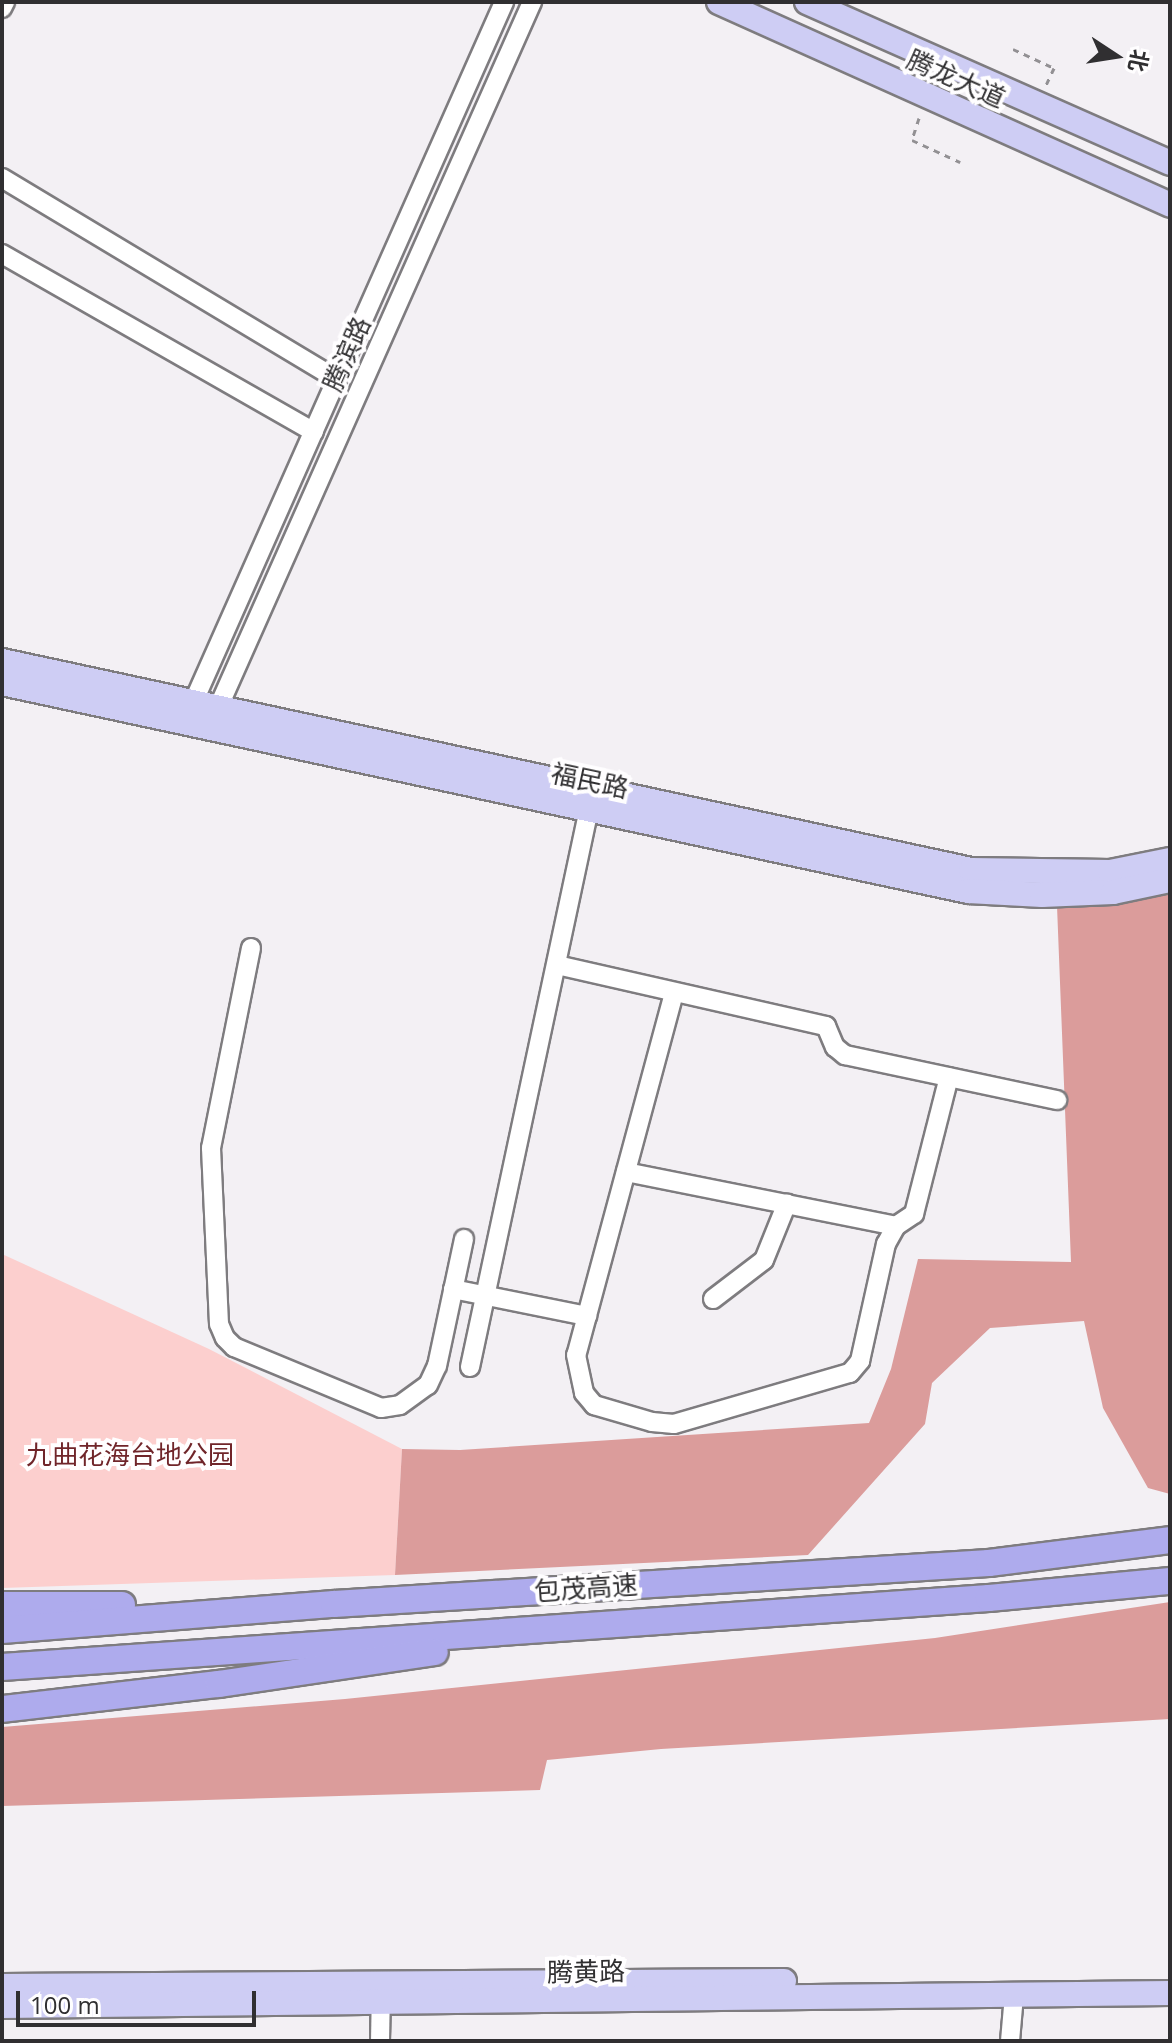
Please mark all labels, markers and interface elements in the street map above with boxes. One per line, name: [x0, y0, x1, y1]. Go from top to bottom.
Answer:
north arrow: [1076, 16, 1156, 96]
street label: 腾龙大道: [902, 44, 1010, 114]
text: 北: [1123, 47, 1156, 75]
street label: 腾滨路: [317, 312, 377, 396]
street label: 福民路: [549, 758, 631, 804]
park label: 九曲花海台地公园: [26, 1439, 234, 1471]
street label: 包茂高速: [533, 1569, 639, 1607]
street label: 腾黄路: [547, 1956, 625, 1988]
scale bar: [20, 1975, 260, 2025]
text: 100 m: [30, 1988, 100, 2021]

